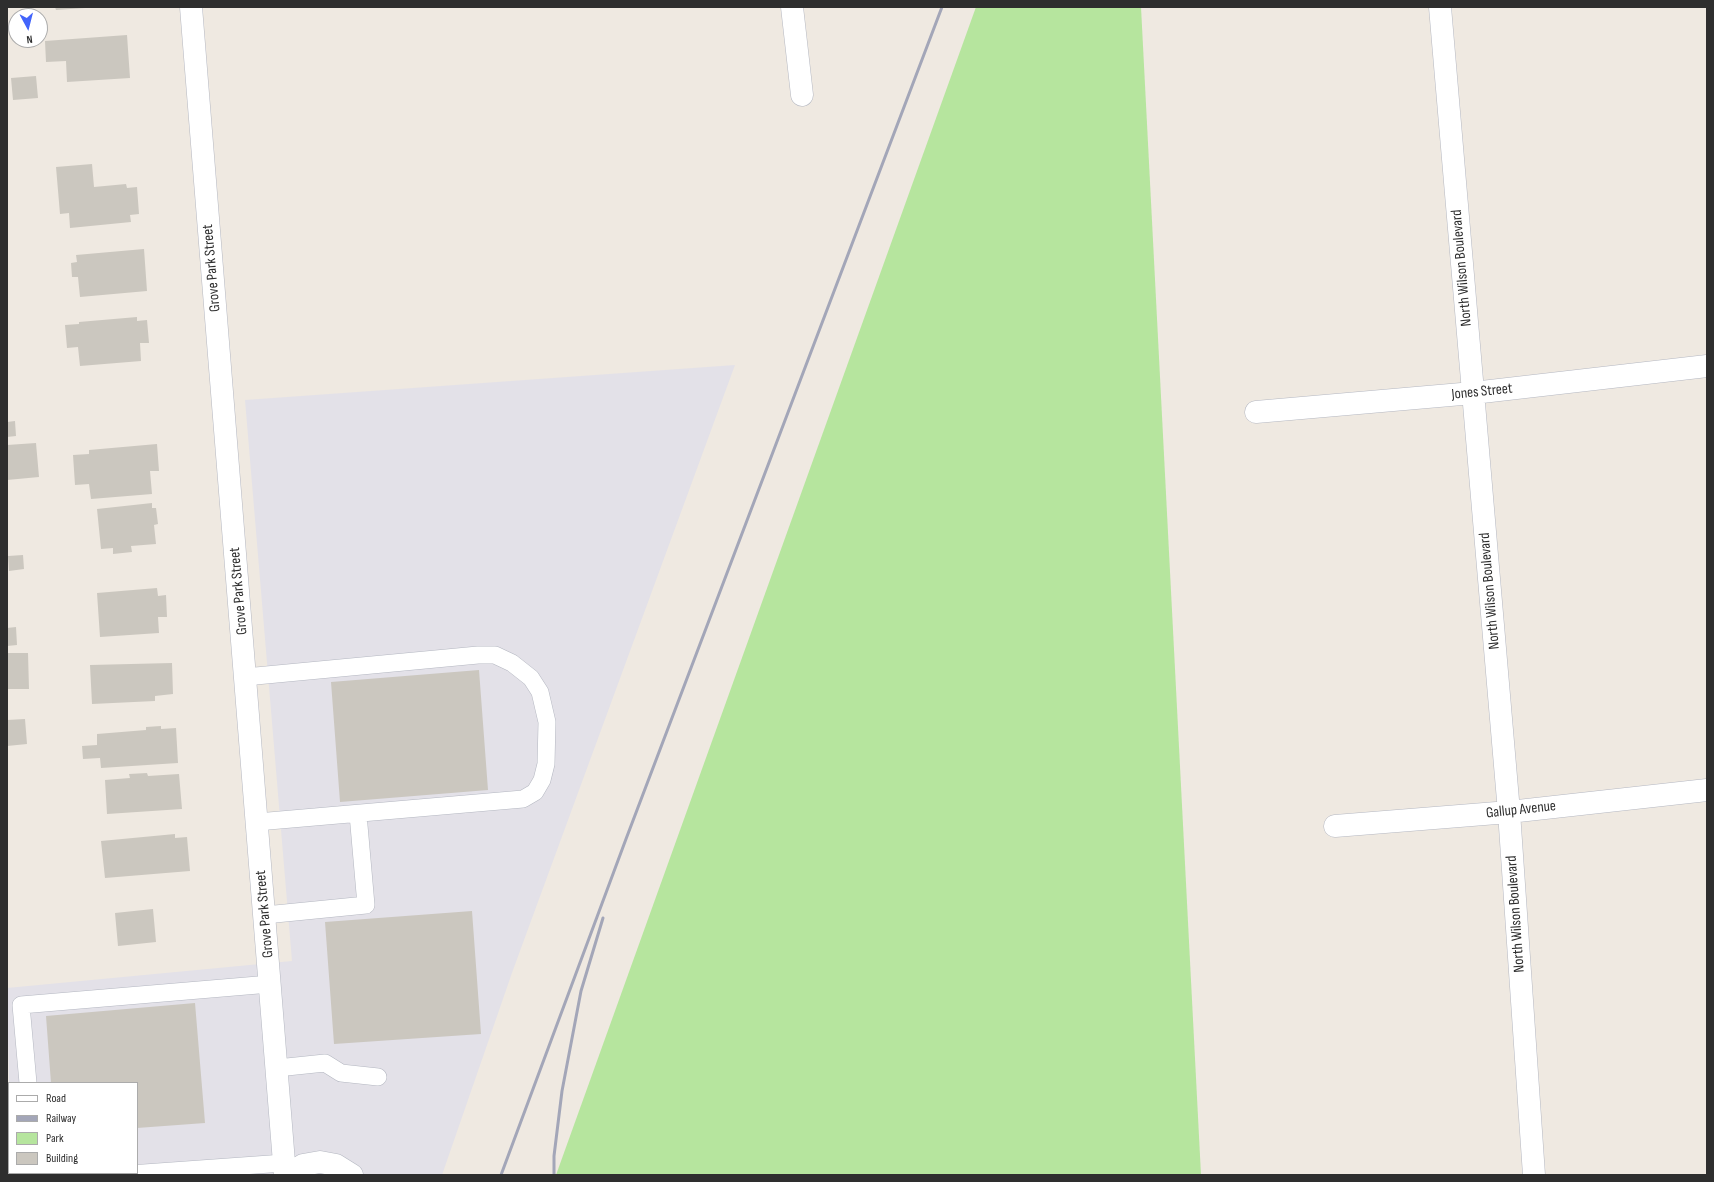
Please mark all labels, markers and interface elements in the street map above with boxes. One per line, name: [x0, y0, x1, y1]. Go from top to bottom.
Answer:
north arrow: [8, 8, 48, 48]
text: N: [26, 33, 33, 46]
street label: North Wilson Boulevard: [1448, 209, 1476, 327]
street label: Grove Park Street: [199, 224, 225, 312]
street label: Jones Street: [1451, 380, 1513, 404]
street label: North Wilson Boulevard: [1476, 532, 1504, 650]
street label: Grove Park Street: [226, 547, 252, 635]
street label: Gallup Avenue: [1485, 797, 1557, 823]
street label: North Wilson Boulevard: [1503, 855, 1529, 973]
street label: Grove Park Street: [252, 870, 278, 958]
legend: [8, 1082, 138, 1174]
text: Road: [46, 1091, 66, 1106]
text: Railway: [46, 1111, 76, 1126]
text: Park: [46, 1131, 64, 1146]
text: Building: [46, 1151, 78, 1166]

